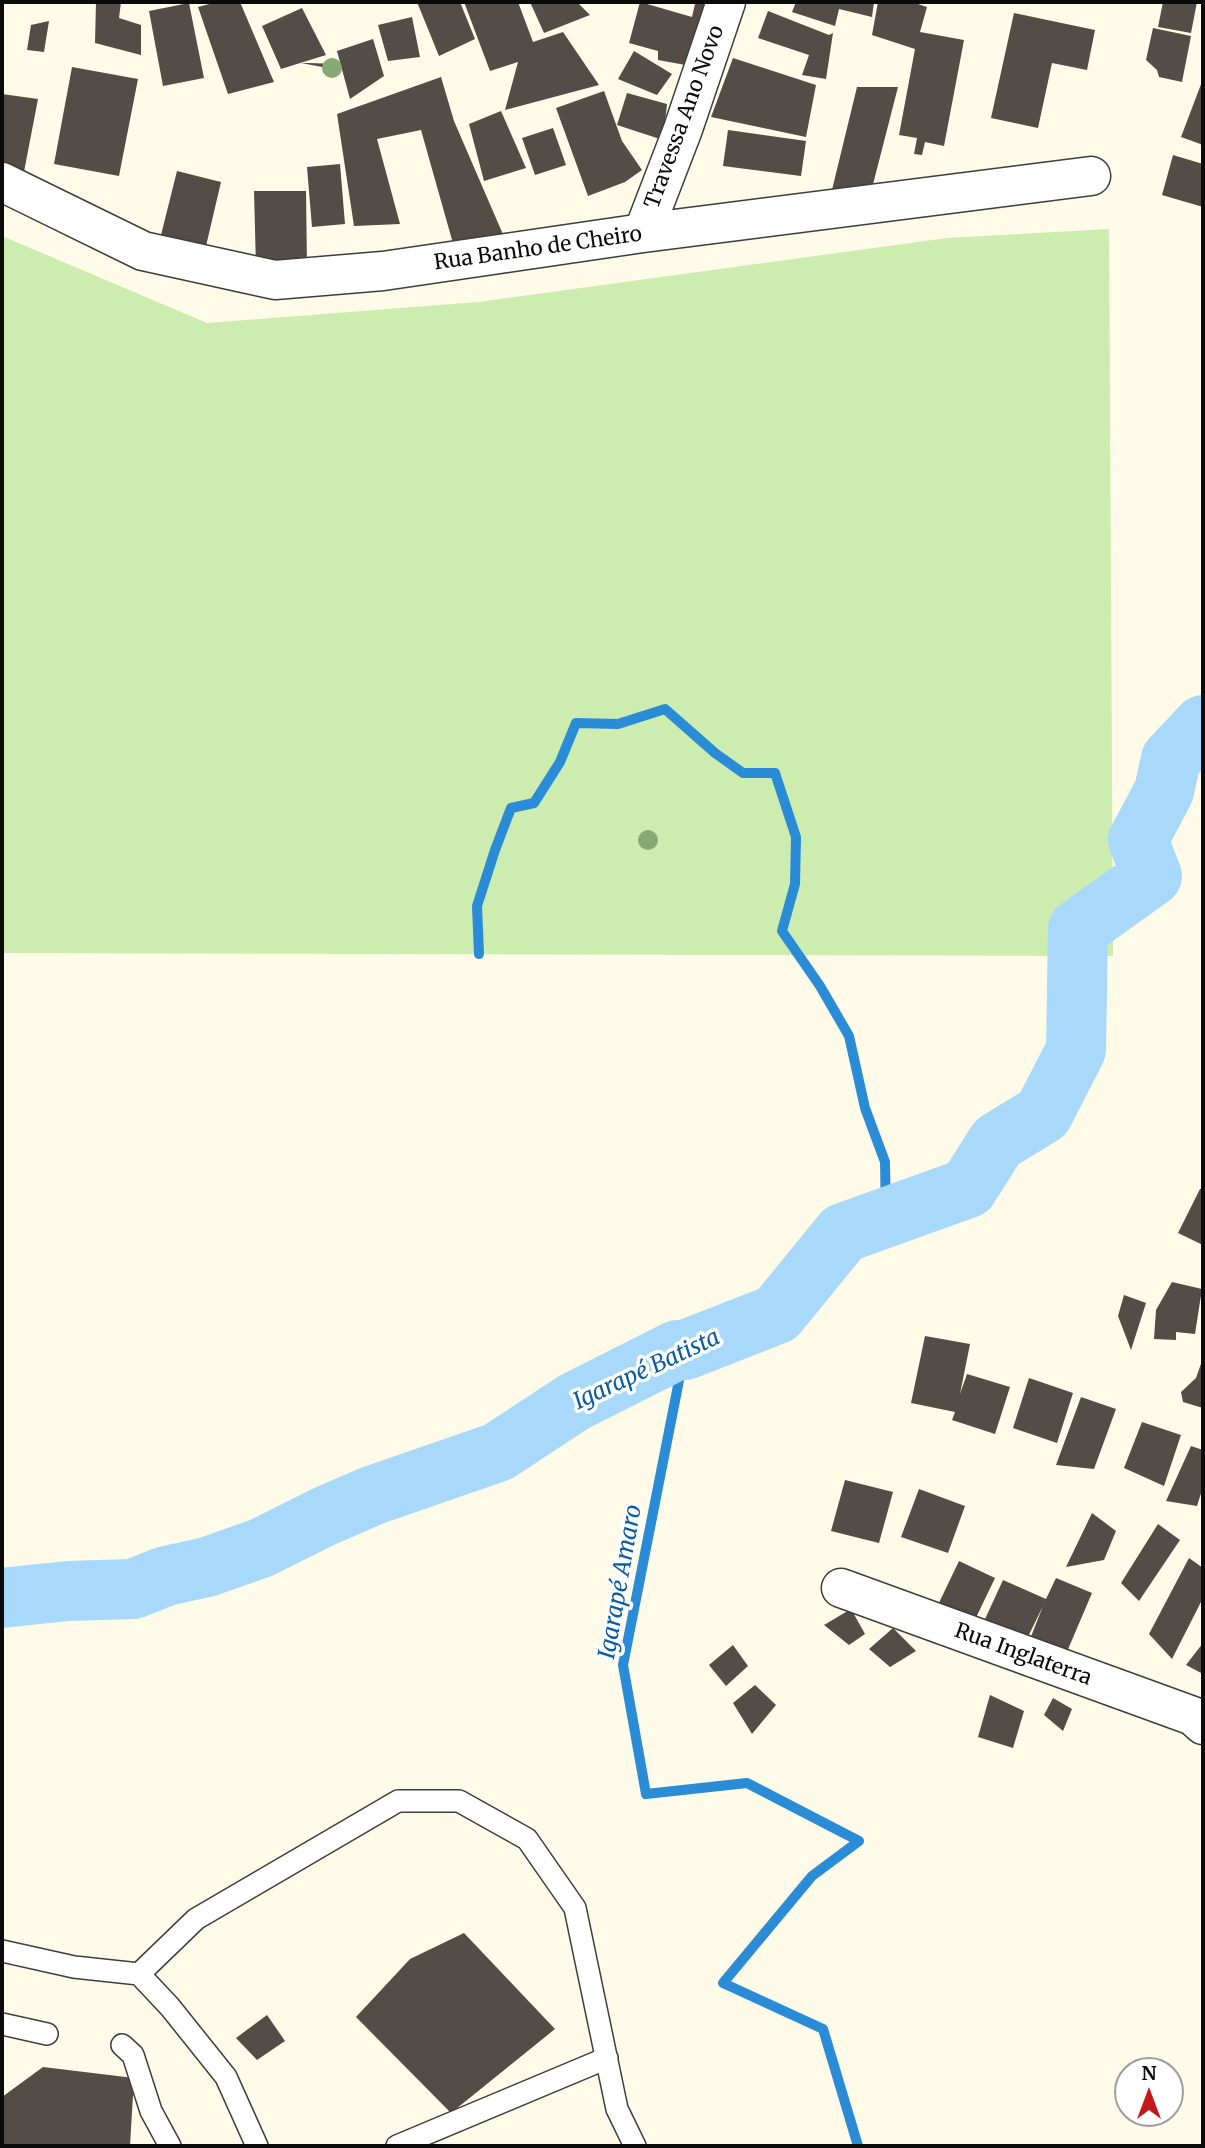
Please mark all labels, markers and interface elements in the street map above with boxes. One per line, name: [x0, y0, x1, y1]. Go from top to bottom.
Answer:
street label: Travessa Ano Novo: [640, 22, 730, 212]
street label: Rua Banho de Cheiro: [432, 222, 644, 276]
water label: Igarapé Batista: [569, 1324, 725, 1416]
water label: Igarapé Amaro: [594, 1503, 648, 1661]
street label: Rua Inglaterra: [951, 1619, 1095, 1691]
north arrow: [1114, 2057, 1184, 2127]
text: N: [1141, 2061, 1157, 2085]

